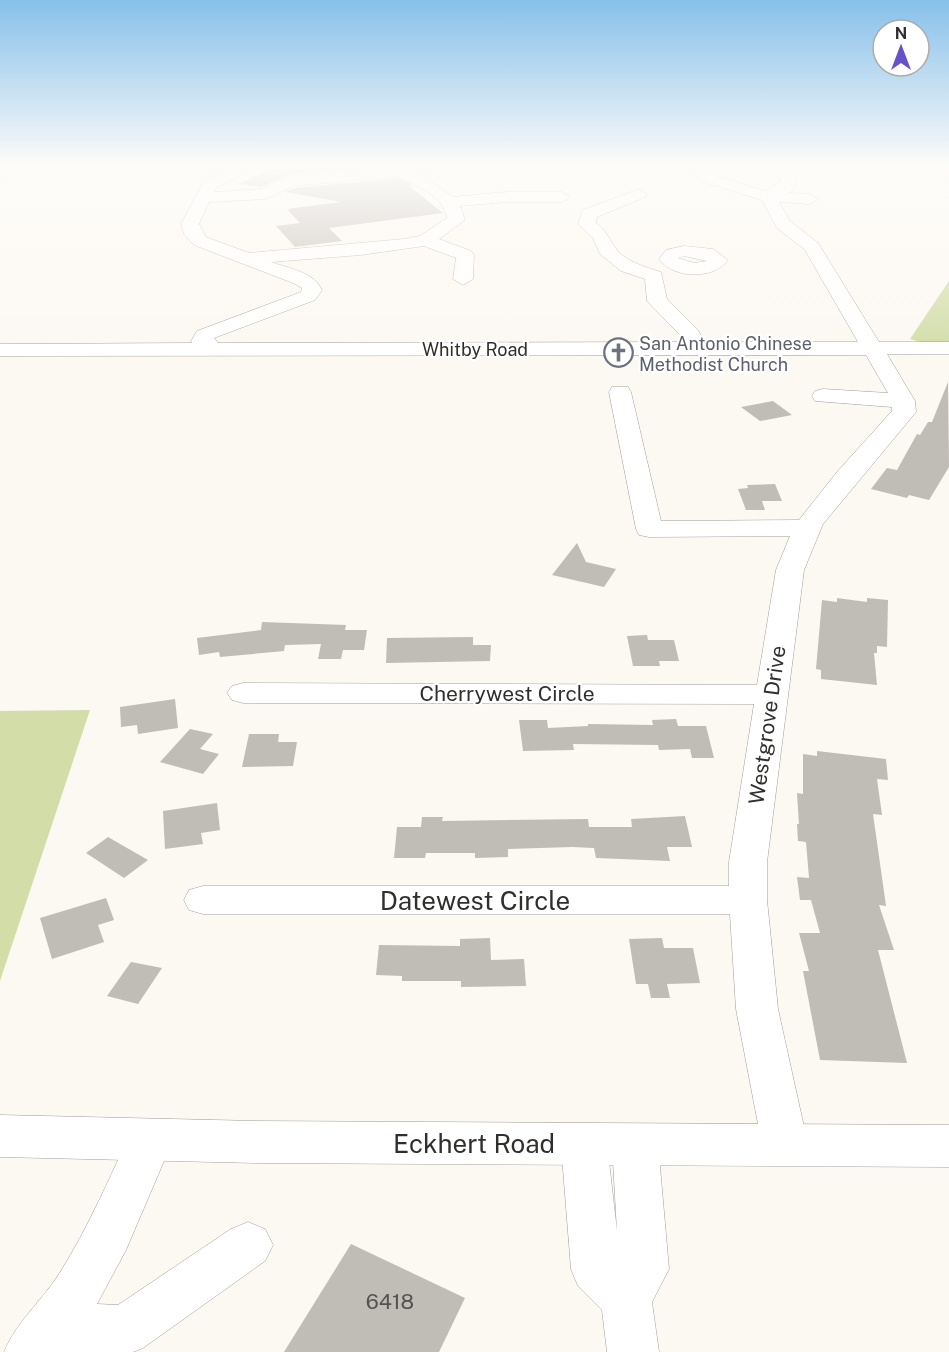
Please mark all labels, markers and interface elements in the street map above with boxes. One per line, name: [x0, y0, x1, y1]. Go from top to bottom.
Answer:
north arrow: [871, 18, 931, 78]
text: N: [895, 24, 907, 43]
place label: San Antonio Chinese Methodist Church: [639, 333, 812, 375]
church icon: San Antonio Chinese Methodist Church: [602, 337, 634, 369]
street label: Whitby Road: [422, 339, 528, 360]
street label: Westgrove Drive: [743, 644, 791, 806]
street label: Cherrywest Circle: [419, 681, 595, 706]
street label: Datewest Circle: [380, 885, 570, 916]
street label: Eckhert Road: [393, 1128, 555, 1159]
house number: 6418: [366, 1289, 414, 1314]

